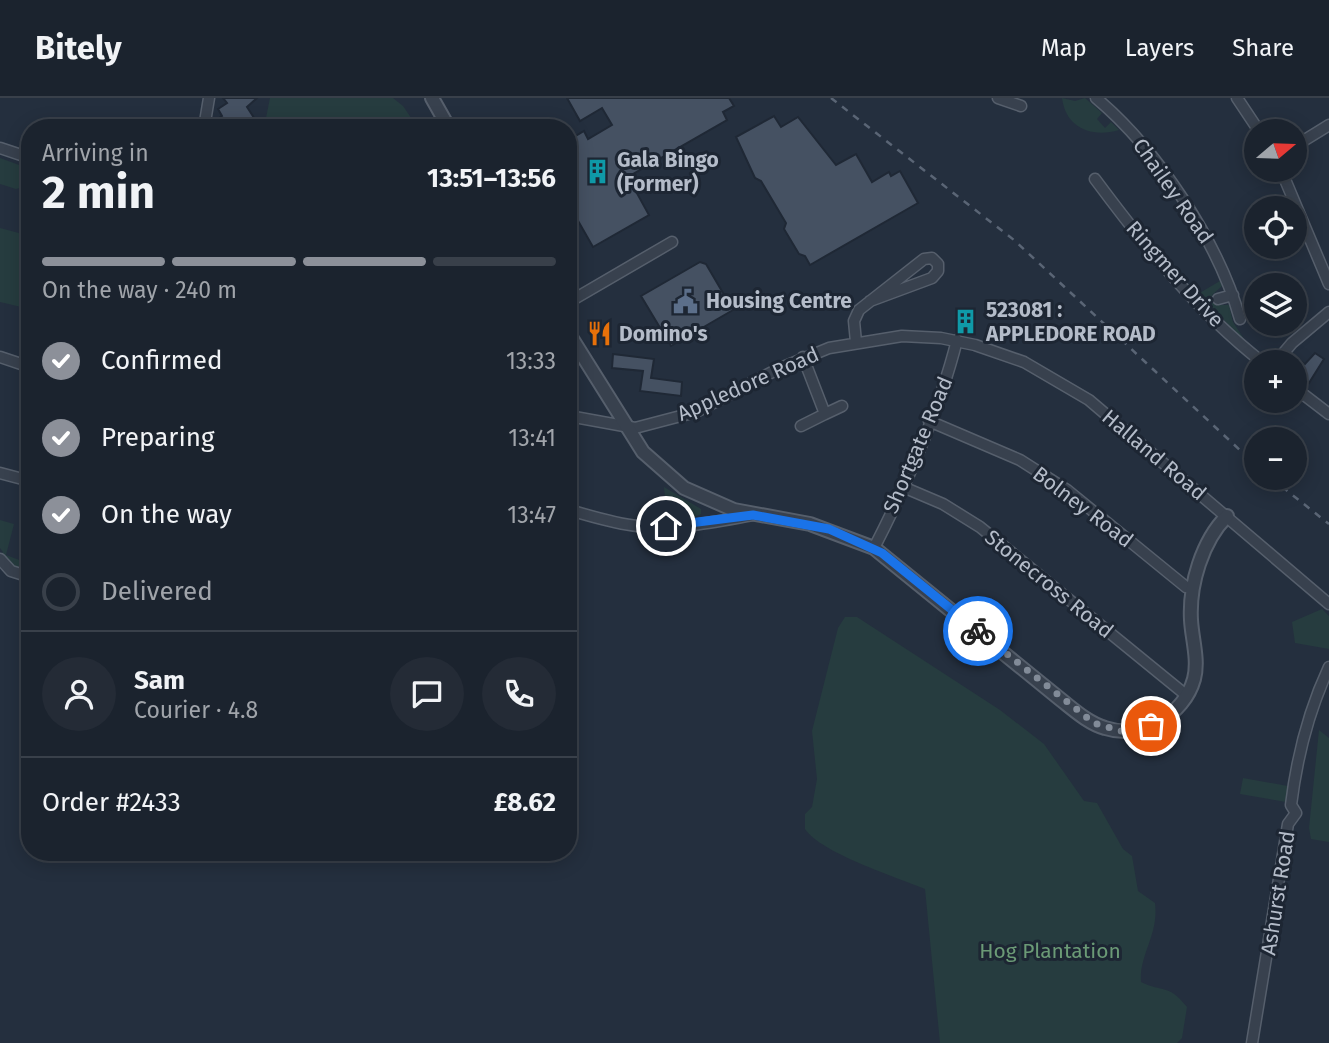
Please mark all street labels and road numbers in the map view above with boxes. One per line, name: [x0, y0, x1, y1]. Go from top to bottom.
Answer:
street label: Chailey Road: [1127, 133, 1219, 249]
street label: Ringmer Drive: [1120, 215, 1230, 333]
street label: Appledore Road: [673, 341, 823, 427]
street label: Shortgate Road: [878, 373, 958, 517]
street label: Halland Road: [1097, 404, 1211, 506]
street label: Bolney Road: [1028, 461, 1138, 553]
street label: Stonecross Road: [979, 524, 1119, 644]
street label: Ashurst Road: [1255, 829, 1301, 957]

